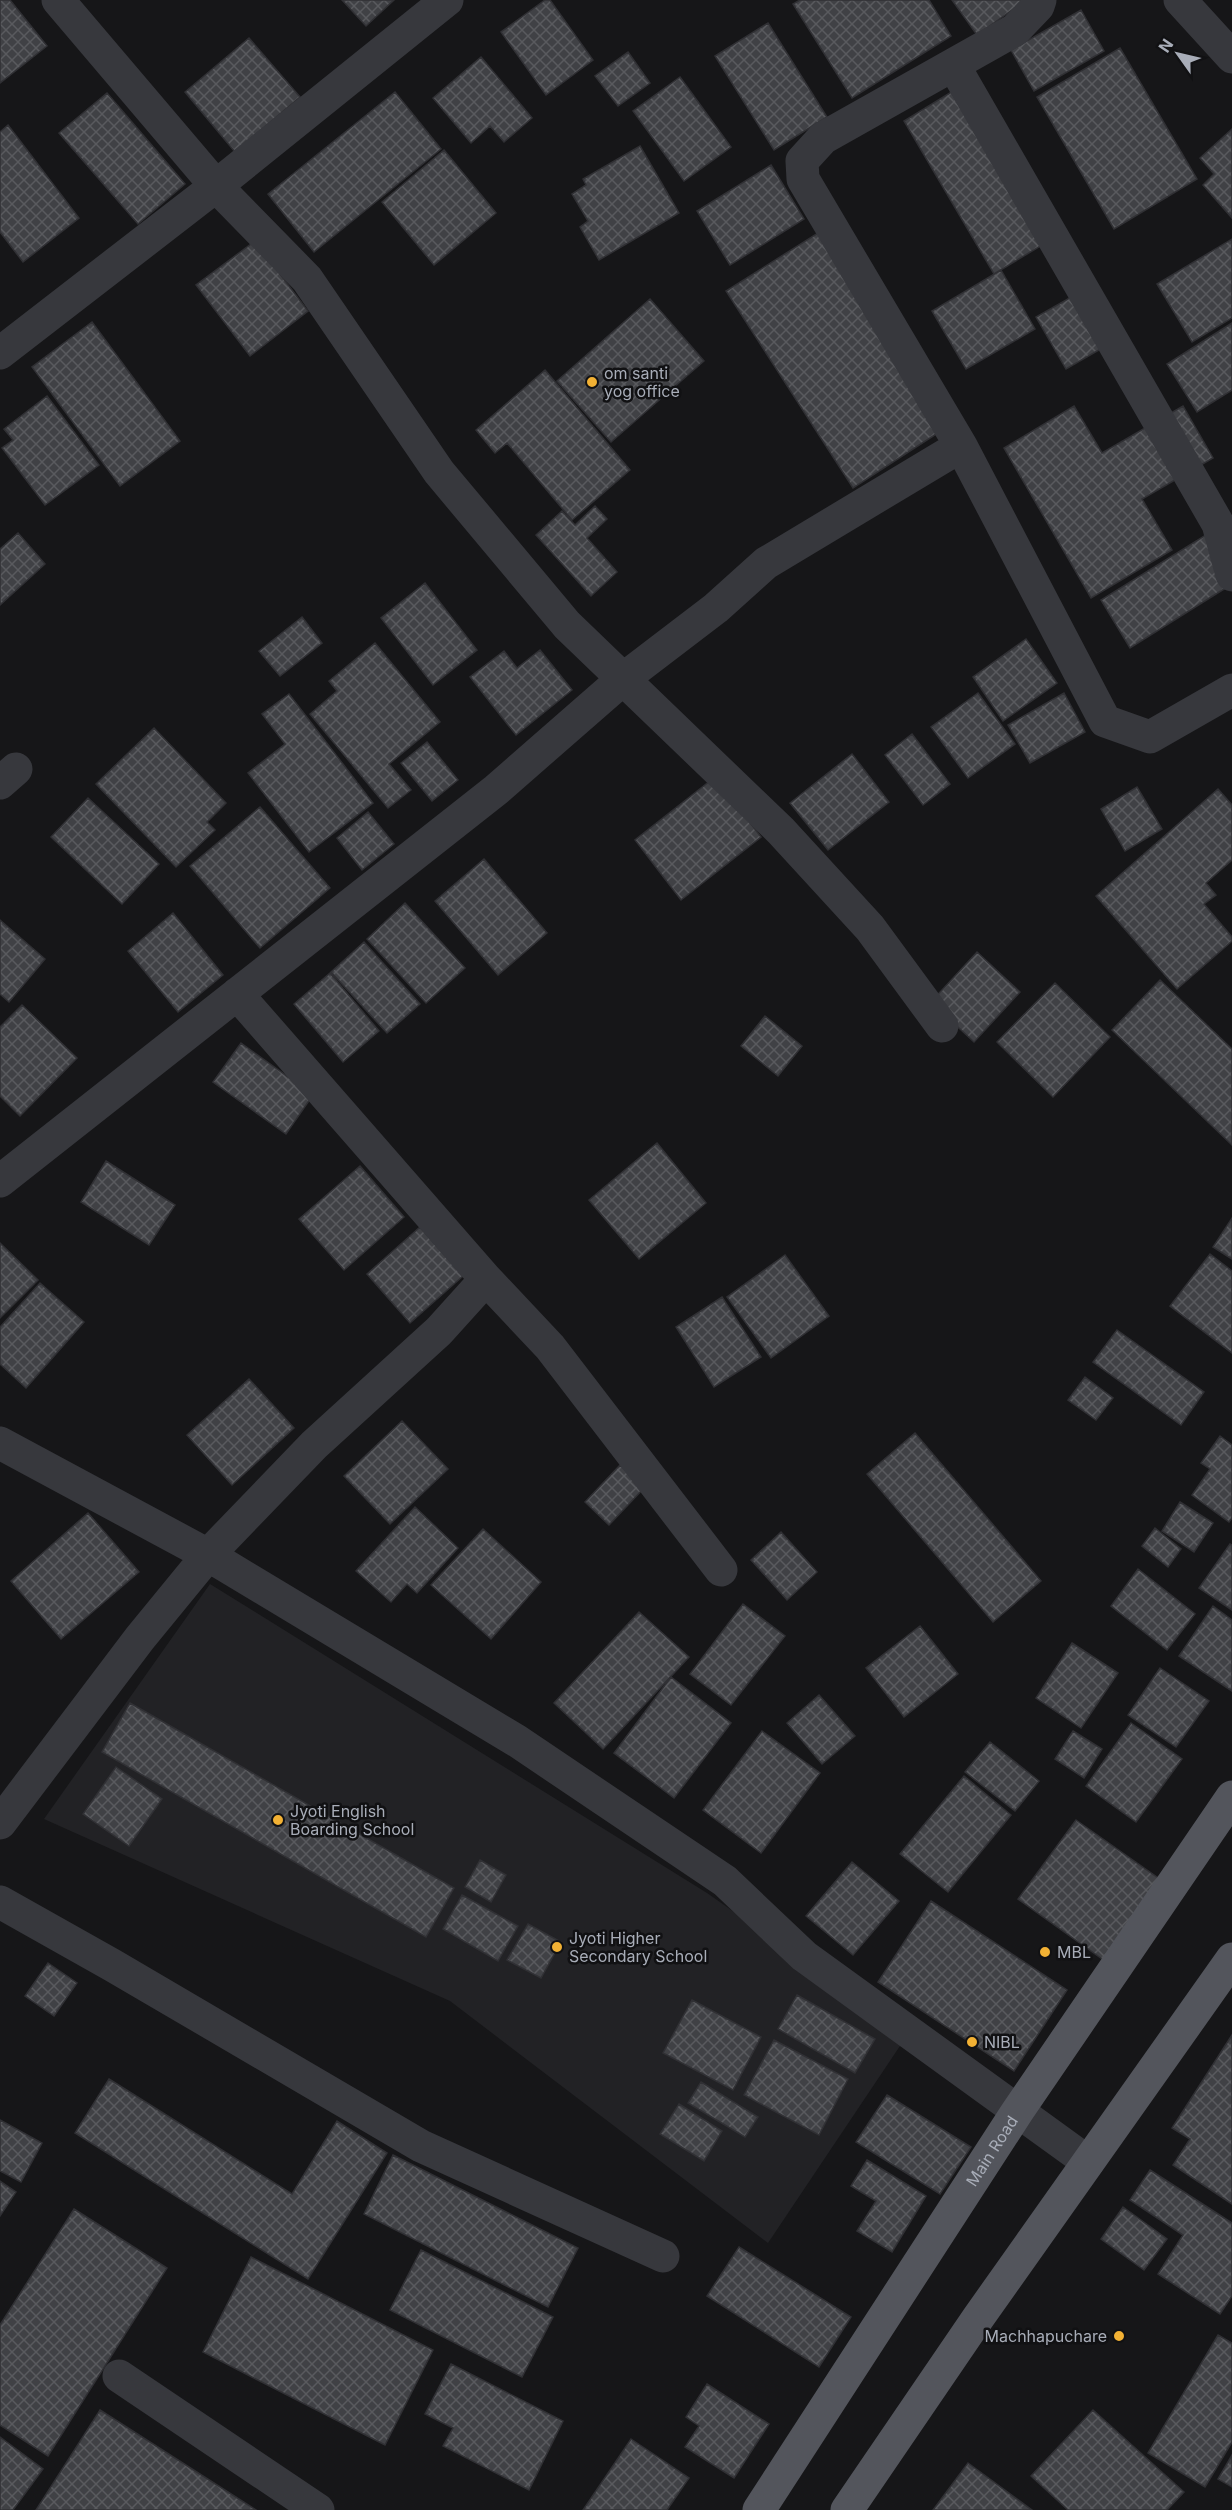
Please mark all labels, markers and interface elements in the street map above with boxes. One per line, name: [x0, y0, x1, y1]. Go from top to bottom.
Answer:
north arrow: [1148, 24, 1208, 84]
text: N: [1154, 35, 1177, 56]
place label: om santi yog office: [604, 363, 680, 401]
marker: om santi yog office: [585, 375, 599, 389]
place label: Jyoti English Boarding School: [290, 1801, 414, 1839]
marker: Jyoti English Boarding School: [271, 1813, 285, 1827]
place label: Jyoti Higher Secondary School: [569, 1928, 707, 1966]
marker: Jyoti Higher Secondary School: [550, 1940, 564, 1954]
place label: MBL: [1057, 1942, 1091, 1962]
marker: MBL: [1038, 1945, 1052, 1959]
place label: NIBL: [984, 2032, 1020, 2052]
marker: NIBL: [965, 2035, 979, 2049]
street label: Main Road: [962, 2112, 1022, 2190]
place label: Machhapuchare: [985, 2326, 1107, 2346]
marker: Machhapuchare: [1112, 2329, 1126, 2343]

